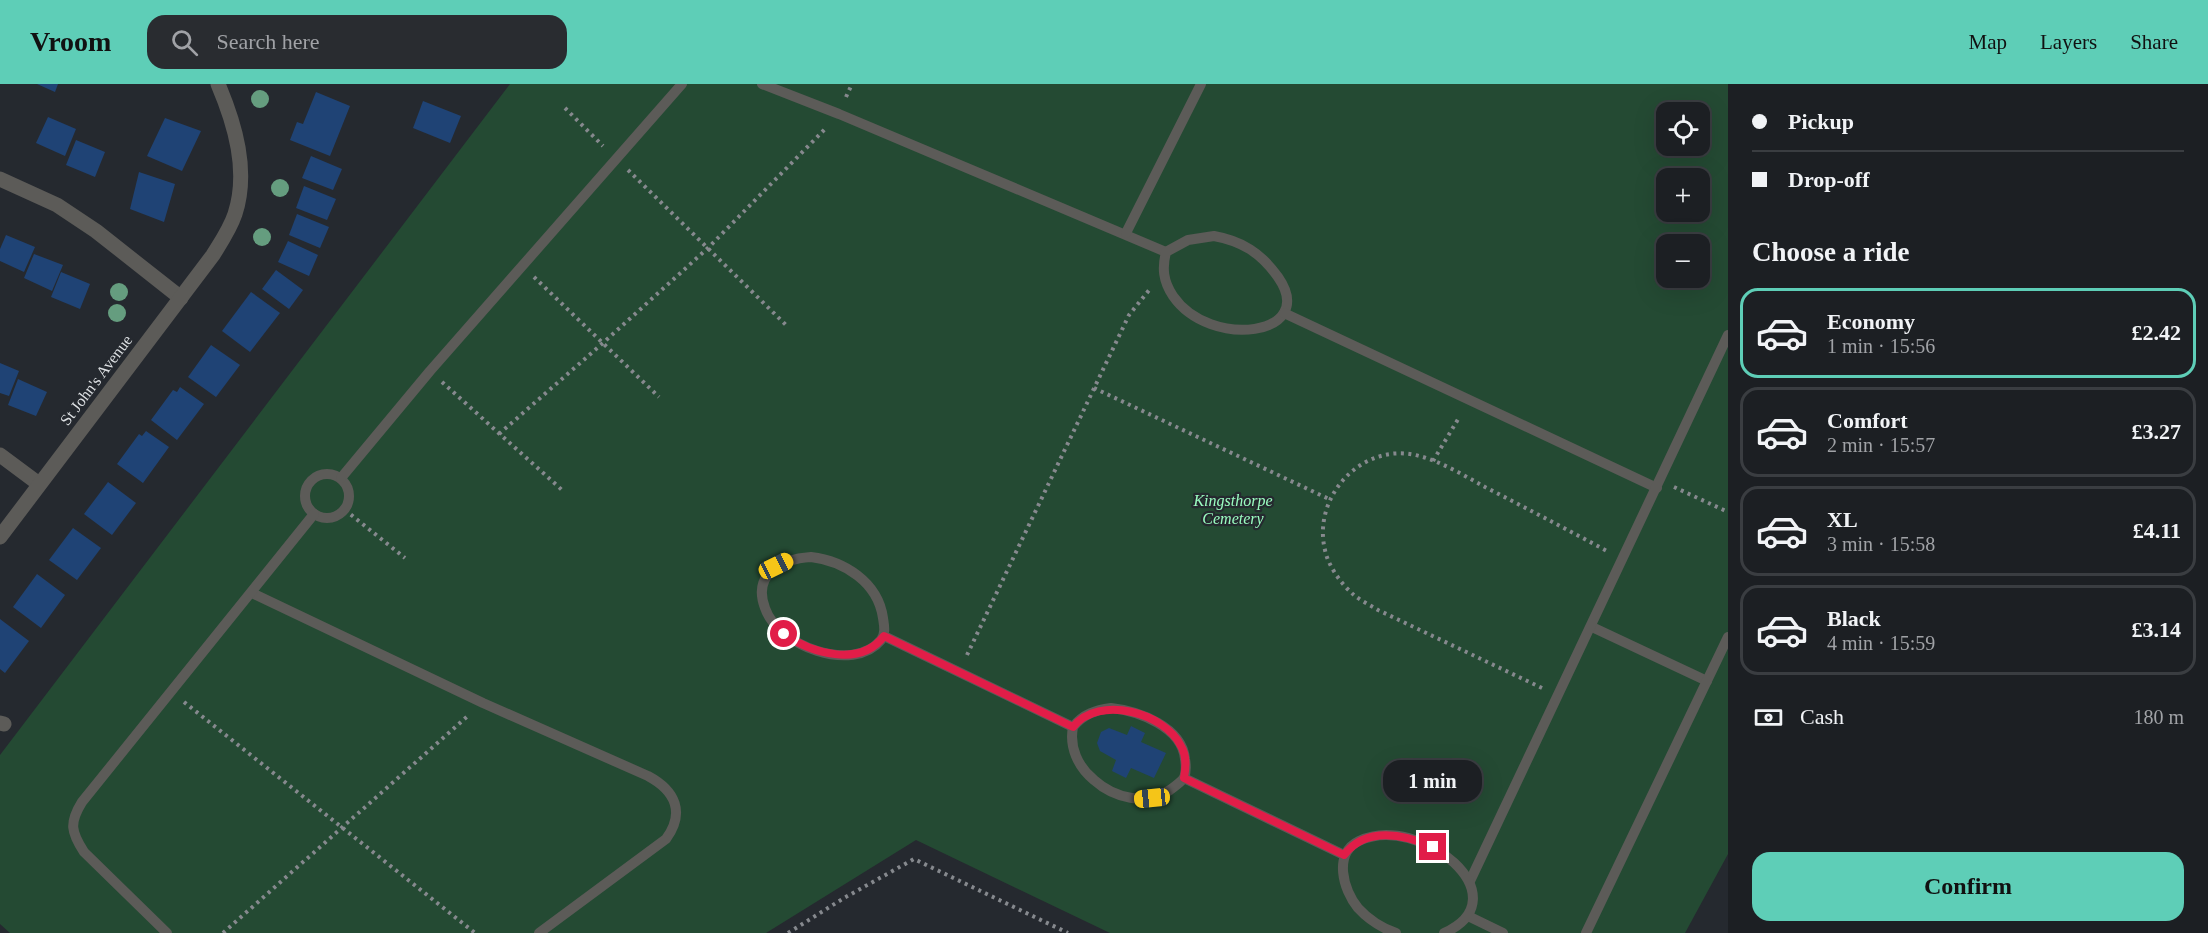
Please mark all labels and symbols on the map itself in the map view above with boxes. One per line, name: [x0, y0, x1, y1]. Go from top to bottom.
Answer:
street label: St John's Avenue: [57, 332, 135, 428]
park label: Kingsthorpe Cemetery: [1192, 492, 1273, 528]
car: [756, 550, 796, 582]
route start: [770, 620, 797, 647]
callout: 1 min: [1384, 760, 1482, 802]
car: [1133, 787, 1171, 809]
route end: [1419, 833, 1446, 860]

